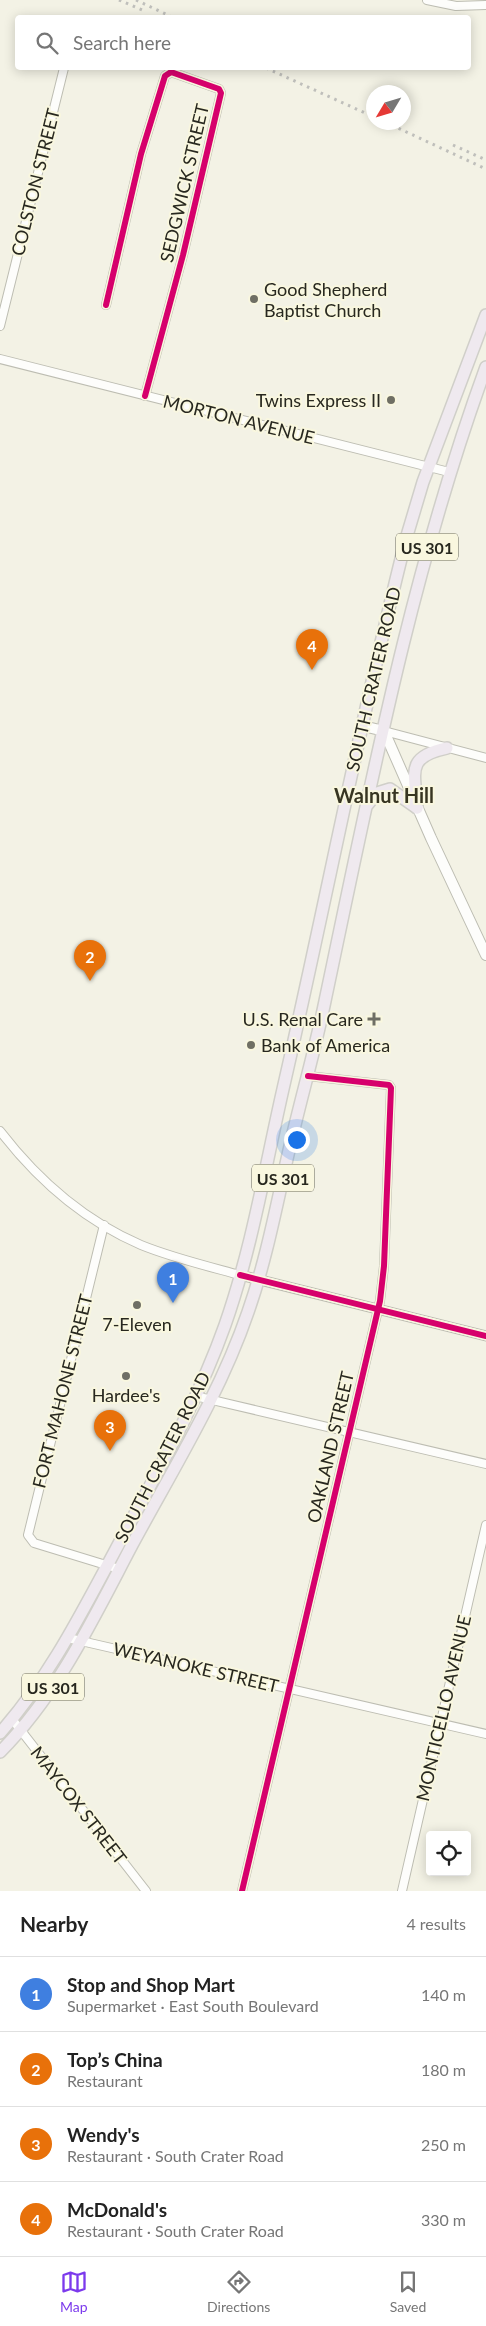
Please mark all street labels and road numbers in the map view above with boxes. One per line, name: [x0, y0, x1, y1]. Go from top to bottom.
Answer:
street label: SEDGWICK STREET: [155, 101, 213, 265]
street label: COLSTON STREET: [6, 106, 64, 258]
street label: MORTON AVENUE: [161, 390, 317, 448]
road number: US 301: [396, 534, 458, 560]
street label: SOUTH CRATER ROAD: [341, 585, 405, 773]
road number: US 301: [252, 1164, 314, 1192]
street label: FORT MAHONE STREET: [27, 1291, 97, 1490]
street label: SOUTH CRATER ROAD: [109, 1368, 215, 1546]
street label: OAKLAND STREET: [302, 1369, 358, 1525]
street label: MONTICELLO AVENUE: [411, 1613, 475, 1803]
street label: WEYANOKE STREET: [111, 1637, 281, 1697]
road number: US 301: [22, 1674, 84, 1700]
street label: MAYCOX STREET: [26, 1742, 132, 1869]

